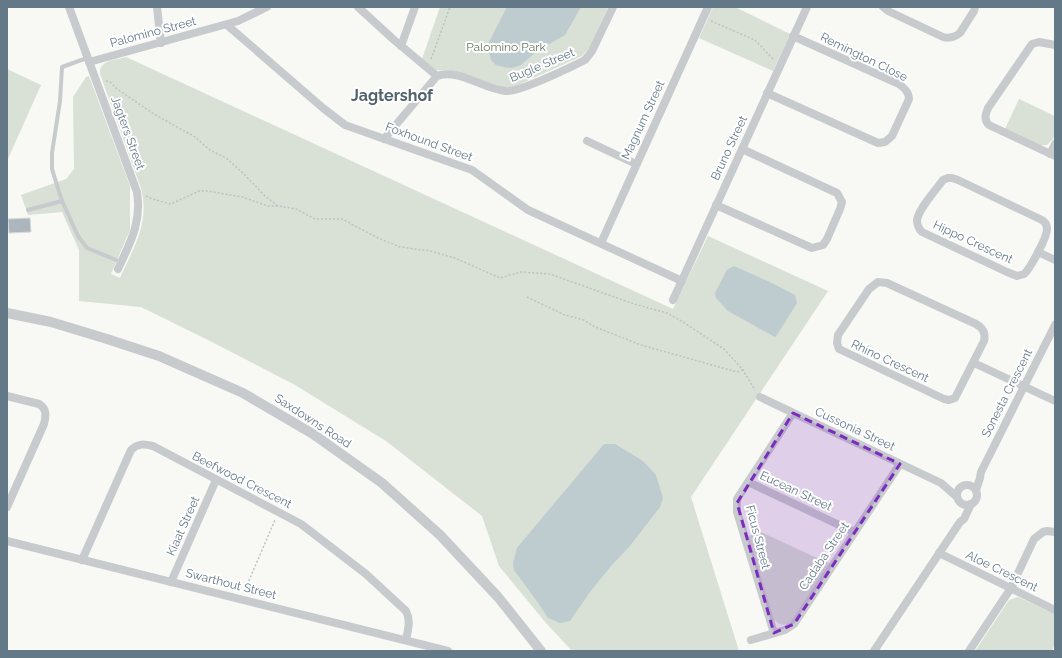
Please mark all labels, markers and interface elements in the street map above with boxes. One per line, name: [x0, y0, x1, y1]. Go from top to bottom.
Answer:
street label: Palomino Street: [108, 14, 198, 50]
street label: Remington Close: [818, 30, 910, 84]
park label: Palomino Park: [466, 40, 546, 54]
street label: Bugle Street: [507, 45, 577, 85]
street label: Magnum Street: [619, 78, 667, 162]
district label: Jagtershof: [351, 86, 434, 105]
street label: Jagters Street: [108, 94, 148, 172]
street label: Bruno Street: [708, 113, 750, 183]
street label: Foxhound Street: [384, 120, 474, 164]
street label: Hippo Crescent: [931, 217, 1015, 267]
street label: Rhino Crescent: [849, 337, 931, 385]
street label: Sonesta Crescent: [979, 346, 1035, 440]
street label: Saxdowns Road: [272, 391, 354, 451]
street label: Cussonia Street: [813, 404, 897, 454]
street label: Beefwood Crescent: [190, 449, 294, 511]
street label: Eucean Street: [758, 468, 834, 514]
street label: Kiaat Street: [164, 494, 202, 558]
street label: Ficus Street: [743, 504, 773, 570]
street label: Cadaba Street: [796, 519, 852, 593]
street label: Aloe Crescent: [964, 548, 1040, 594]
street label: Swarthout Street: [184, 566, 278, 602]

